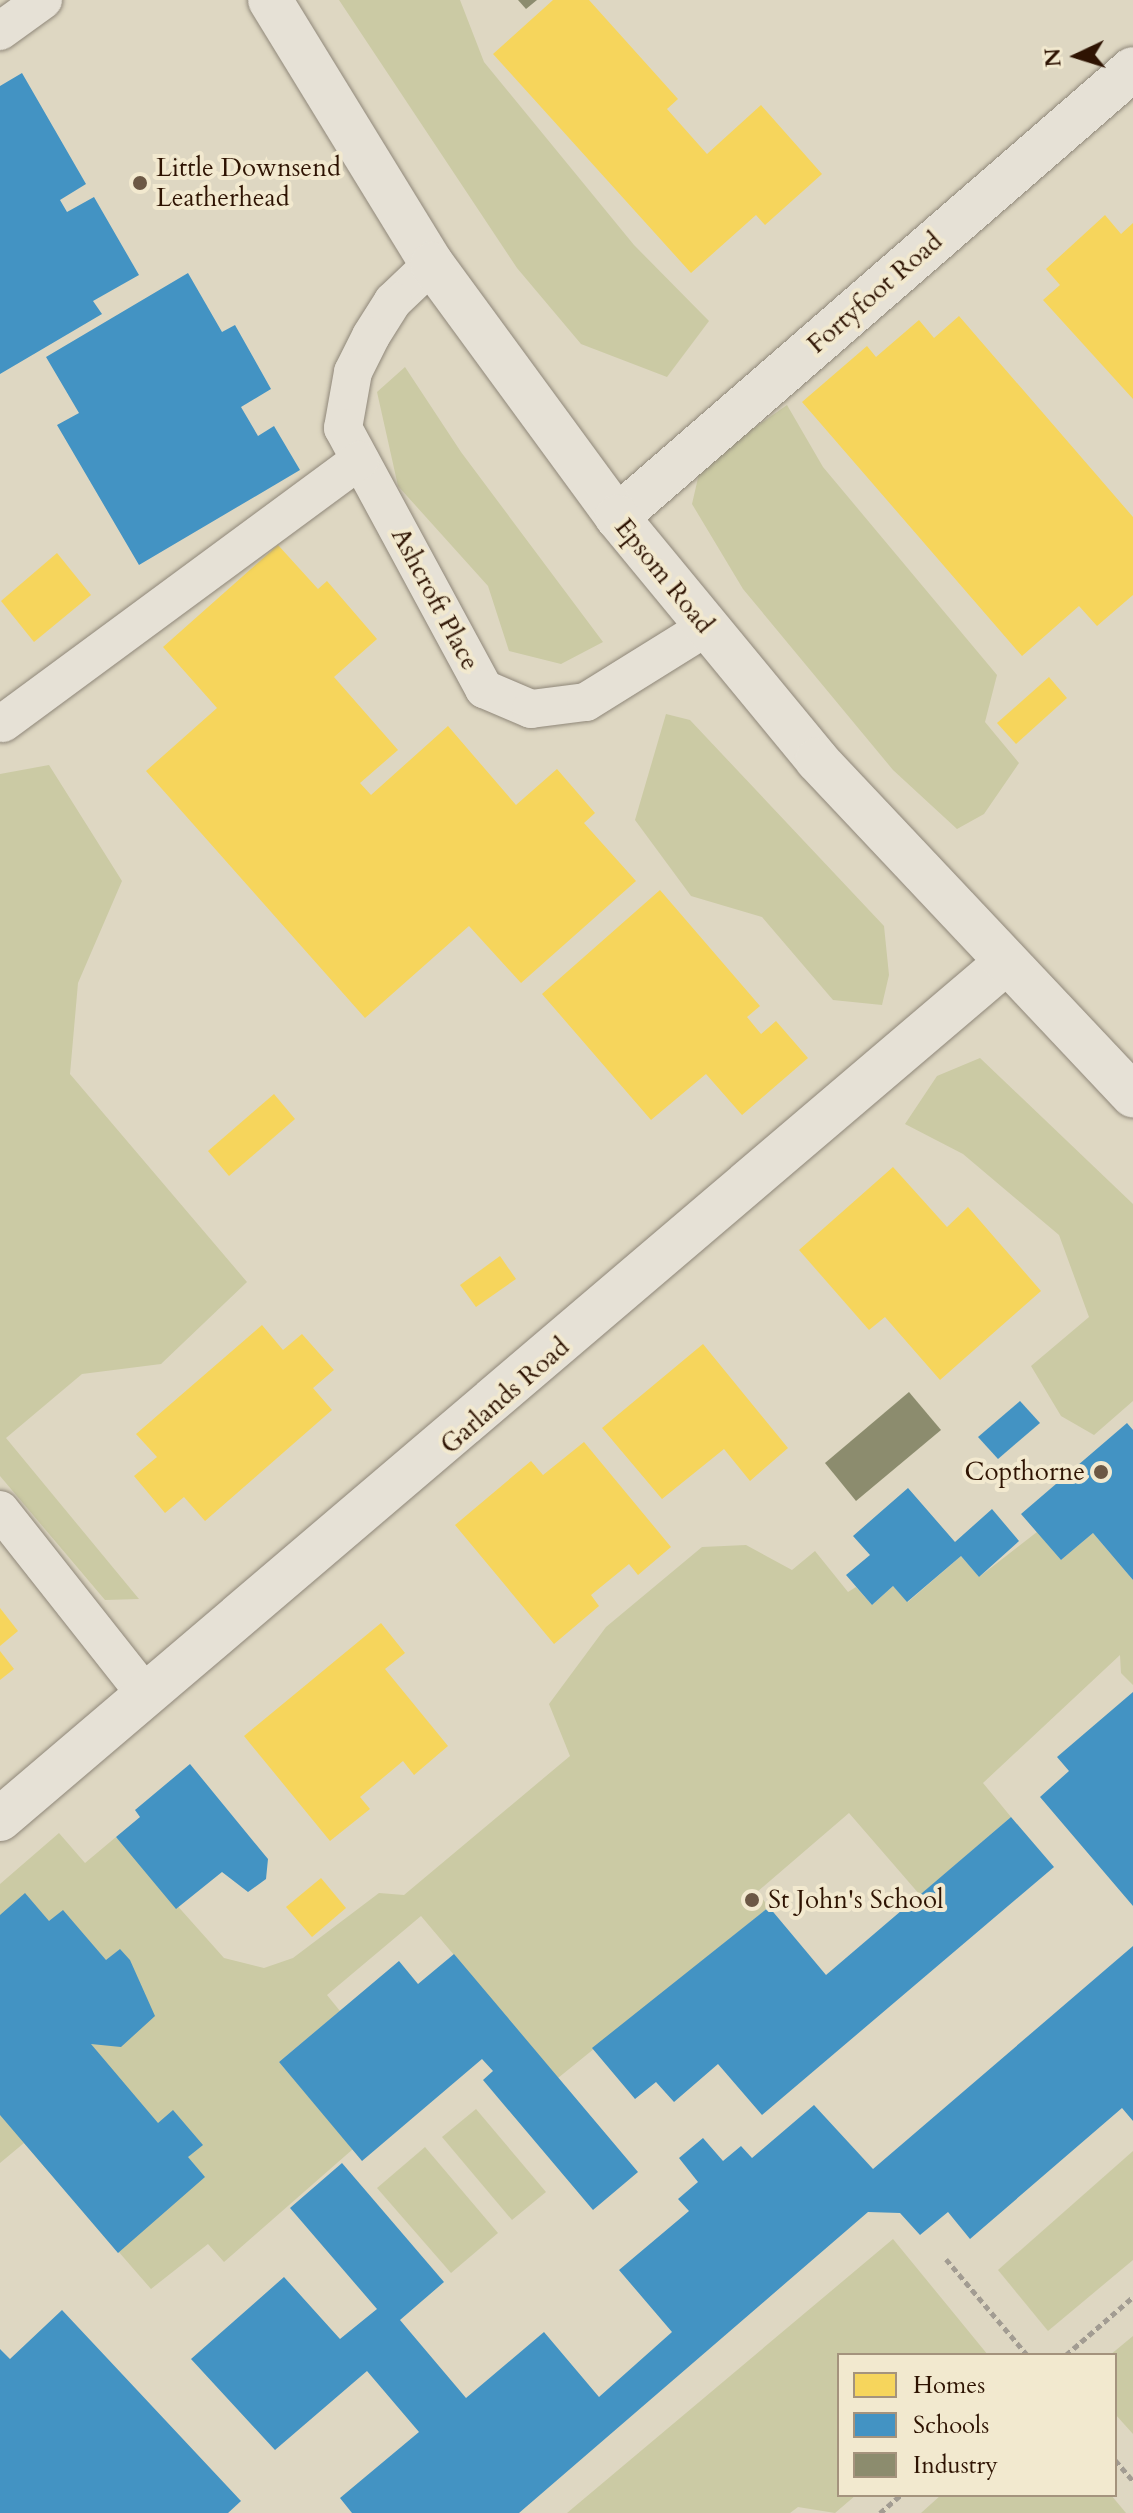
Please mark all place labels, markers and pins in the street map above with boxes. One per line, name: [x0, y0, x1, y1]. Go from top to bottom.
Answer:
place label: Little Downsend Leatherhead: [156, 152, 341, 214]
marker: Little Downsend Leatherhead: [131, 174, 149, 192]
place label: Copthorne: [965, 1456, 1085, 1488]
marker: Copthorne: [1092, 1463, 1110, 1481]
place label: St John's School: [768, 1884, 944, 1916]
marker: St John's School: [743, 1891, 761, 1909]

